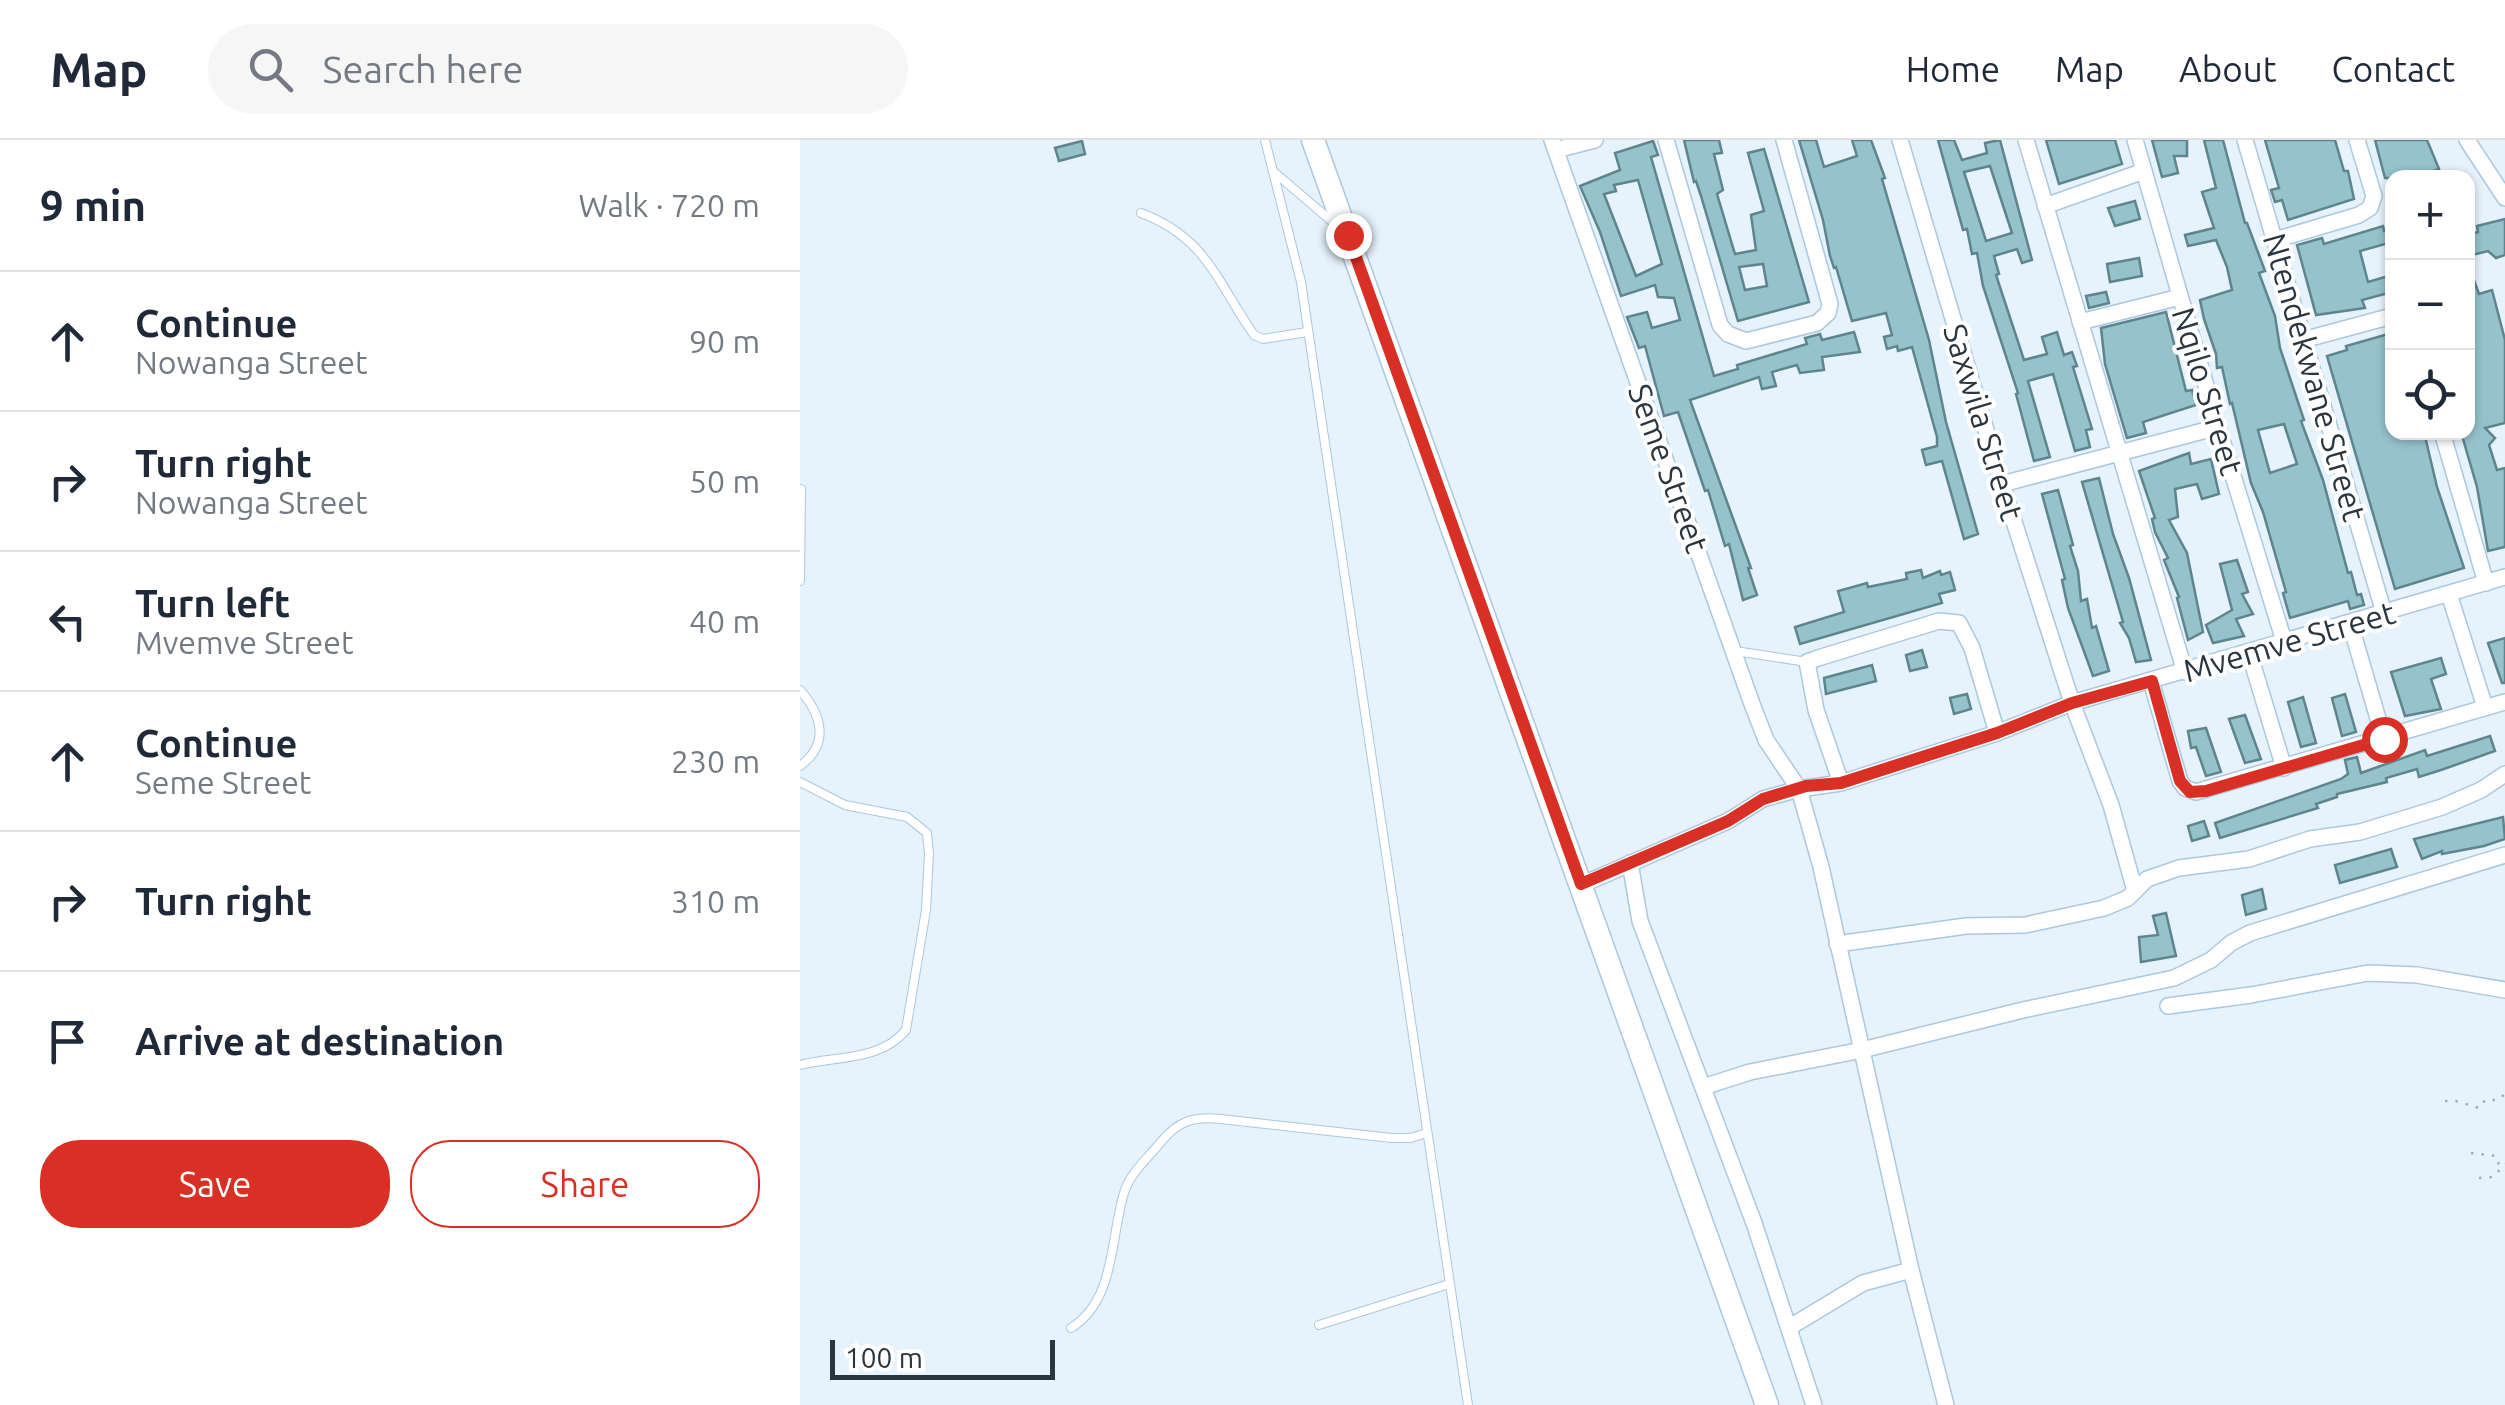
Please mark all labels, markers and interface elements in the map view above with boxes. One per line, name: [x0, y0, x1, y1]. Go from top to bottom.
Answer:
search box: [208, 24, 908, 114]
text: Map: [50, 42, 148, 96]
icon: search: [243, 42, 298, 97]
text: Search here: [323, 48, 523, 90]
text: Home: [1906, 49, 2000, 89]
text: Map: [2055, 49, 2124, 89]
text: About: [2179, 49, 2276, 89]
text: Contact: [2331, 49, 2455, 89]
map controls: [2385, 170, 2475, 440]
button: +: [2385, 170, 2475, 260]
text: 9 min: [40, 182, 146, 229]
text: Walk · 720 m: [578, 187, 760, 223]
route end: [1326, 213, 1372, 259]
street label: Ntendekwane Street: [2257, 229, 2373, 525]
button: −: [2385, 260, 2475, 350]
text: Continue: [135, 302, 297, 344]
street label: Nqilo Street: [2165, 303, 2251, 479]
icon: ahead: [40, 314, 95, 369]
street label: Saxwila Street: [1937, 319, 2031, 525]
text: 90 m: [689, 323, 760, 359]
text: Nowanga Street: [135, 344, 368, 380]
button: locate: [2385, 350, 2475, 440]
street label: Seme Street: [1622, 379, 1716, 557]
text: Turn right: [135, 442, 312, 484]
icon: right: [40, 454, 95, 509]
text: 50 m: [689, 463, 760, 499]
text: Nowanga Street: [135, 484, 368, 520]
text: Turn left: [135, 582, 290, 624]
street label: Mvemve Street: [2179, 593, 2399, 688]
icon: left: [40, 594, 95, 649]
text: 40 m: [689, 603, 760, 639]
text: Mvemve Street: [135, 624, 354, 660]
route start: [2362, 717, 2408, 763]
text: Continue: [135, 722, 297, 764]
icon: ahead: [40, 734, 95, 789]
text: 230 m: [671, 743, 760, 779]
text: Seme Street: [135, 764, 311, 800]
icon: right: [40, 874, 95, 929]
text: Turn right: [135, 880, 312, 922]
text: 310 m: [671, 883, 760, 919]
icon: arrive: [40, 1014, 95, 1069]
text: Arrive at destination: [135, 1020, 504, 1062]
button: Save: [40, 1140, 390, 1228]
button: Share: [410, 1140, 760, 1228]
scale bar: [830, 1335, 1055, 1380]
text: 100 m: [845, 1342, 923, 1373]

